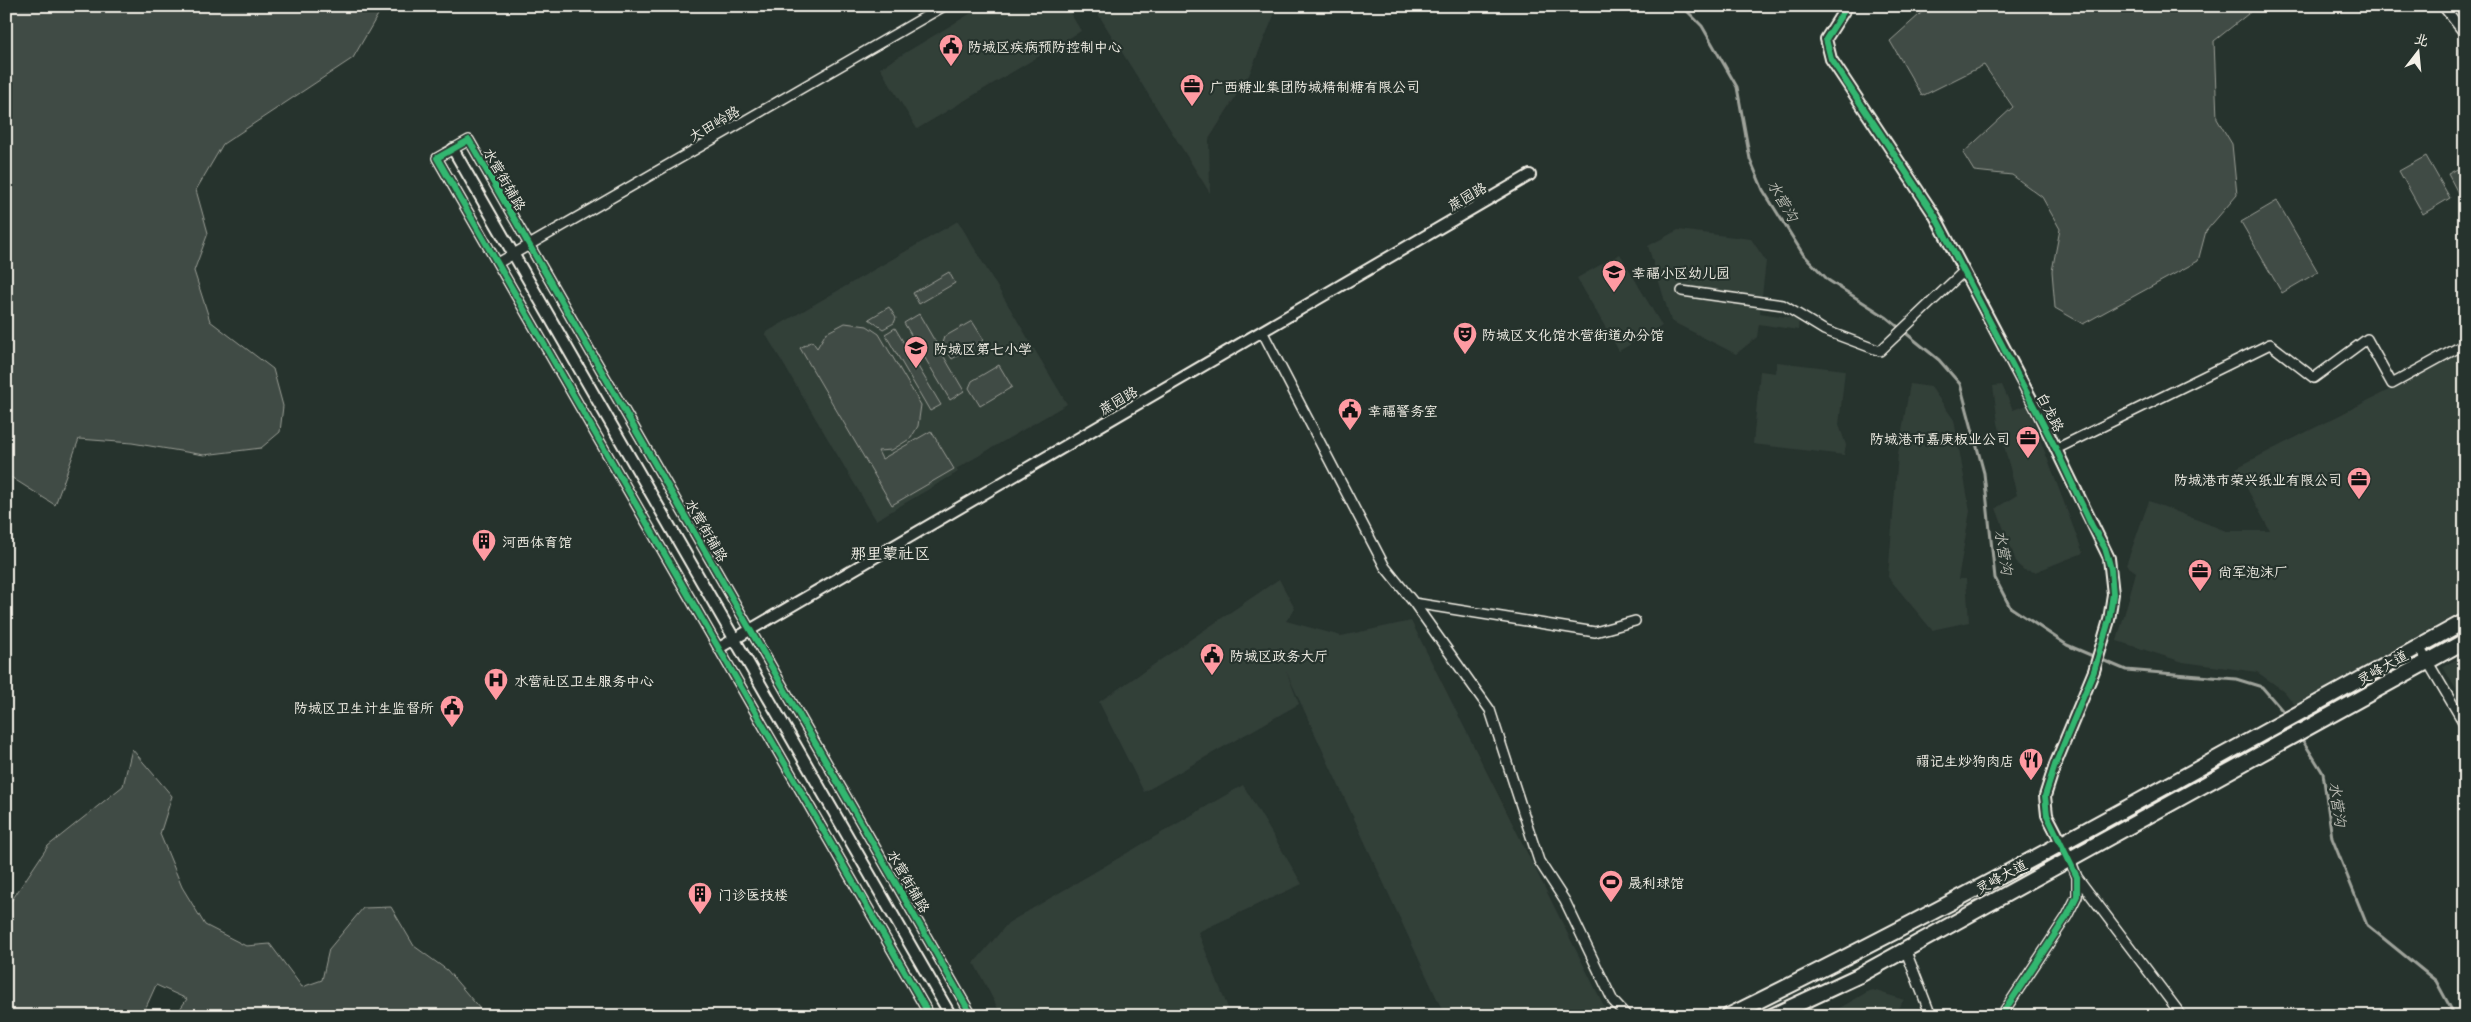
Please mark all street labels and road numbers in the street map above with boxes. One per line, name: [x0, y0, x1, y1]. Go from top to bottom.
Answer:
street label: 大田岭路: [685, 100, 743, 146]
street label: 水营街辅路: [478, 143, 532, 215]
street label: 蔗园路: [1444, 176, 1490, 216]
street label: 蔗园路: [1095, 380, 1141, 420]
street label: 白龙路: [2032, 389, 2070, 435]
street label: 水营街辅路: [680, 494, 734, 566]
street label: 灵峰大道: [2352, 644, 2412, 690]
street label: 水营街辅路: [882, 845, 936, 917]
street label: 灵峰大道: [1971, 854, 2031, 898]

